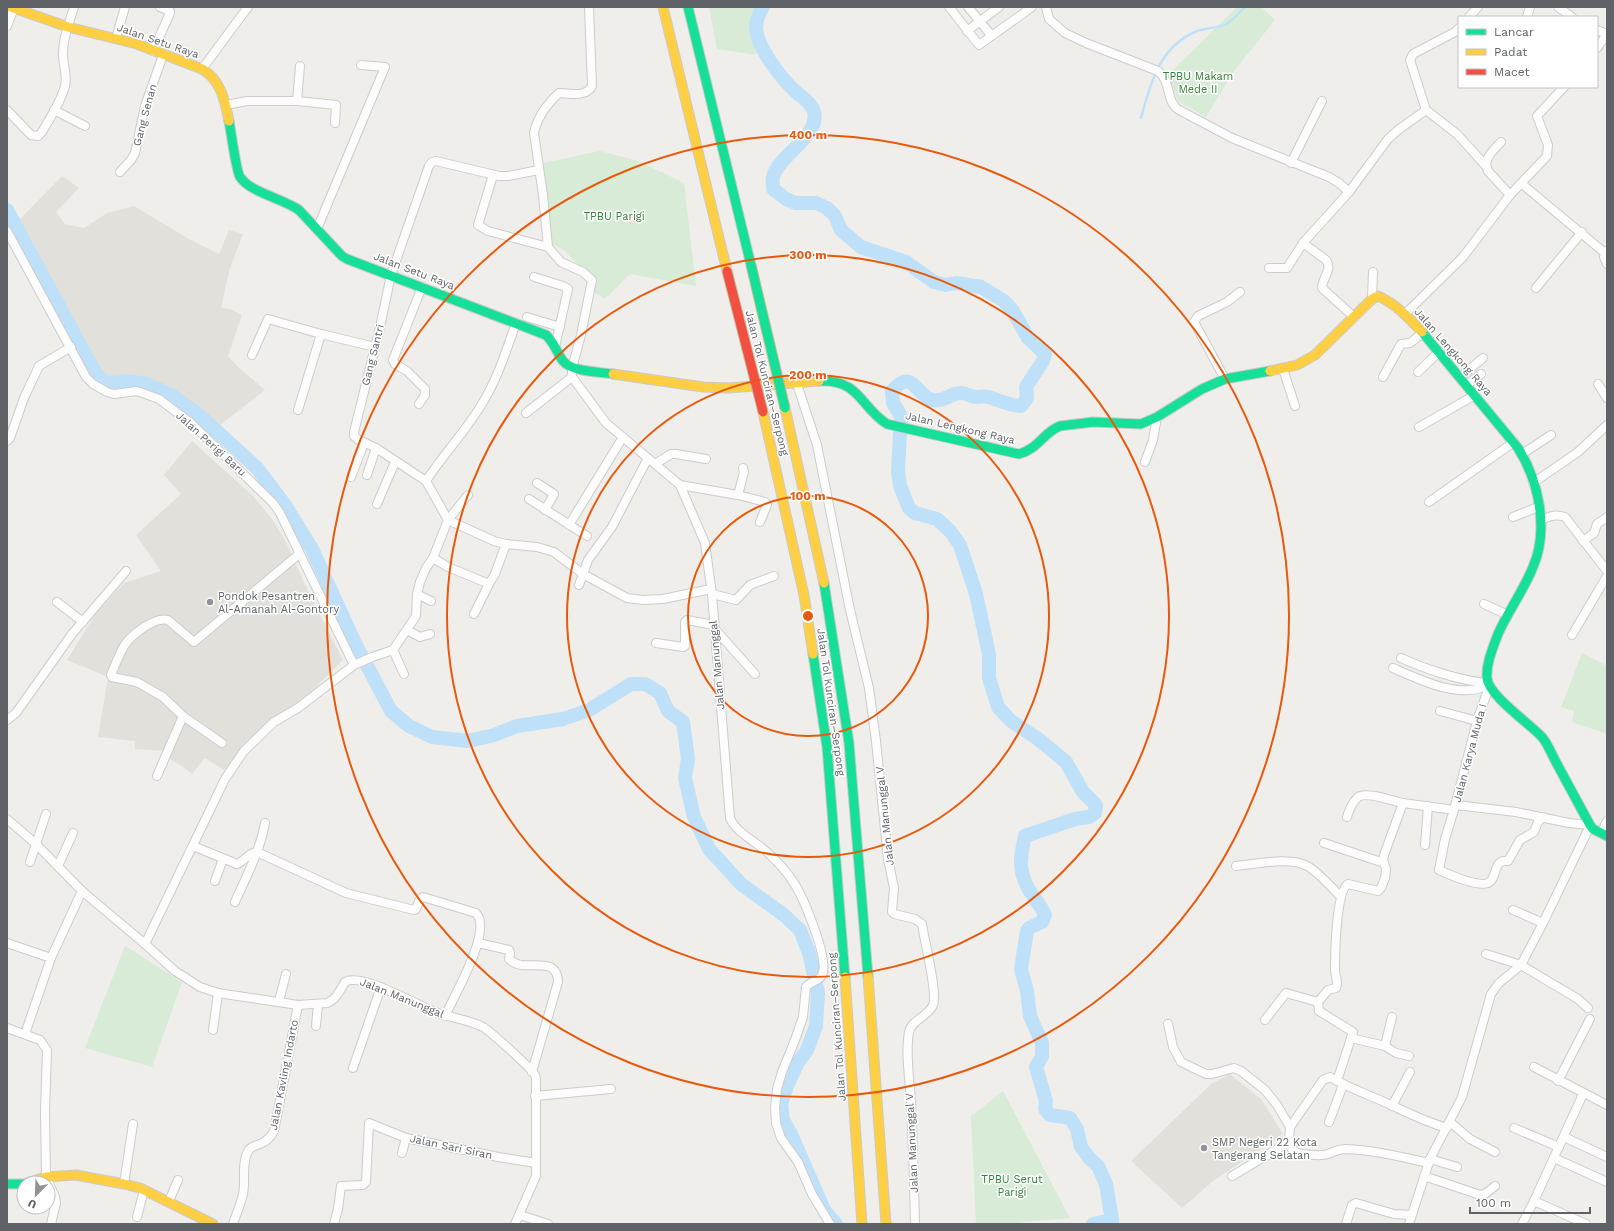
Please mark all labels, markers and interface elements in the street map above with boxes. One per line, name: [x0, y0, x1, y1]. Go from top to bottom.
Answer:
legend: [1458, 16, 1598, 88]
street label: Jalan Setu Raya: [115, 21, 201, 61]
text: Lancar: [1494, 25, 1534, 39]
text: Padat: [1494, 45, 1527, 59]
text: Macet: [1494, 65, 1529, 79]
park label: TPBU Makam Mede II: [1163, 70, 1233, 96]
street label: Gang Senan: [130, 82, 160, 148]
text: 400 m: [789, 128, 827, 142]
park label: TPBU Parigi: [583, 210, 645, 223]
text: 300 m: [789, 248, 827, 262]
street label: Jalan Setu Raya: [372, 250, 456, 292]
street label: Jalan Lengkong Raya: [1411, 306, 1495, 398]
street label: Jalan Tol Kunciran–Serpong: [743, 309, 791, 457]
street label: Gang Santri: [359, 323, 387, 387]
text: 200 m: [789, 368, 827, 382]
street label: Jalan Perigi Baru: [173, 409, 249, 479]
street label: Jalan Lengkong Raya: [904, 409, 1016, 447]
text: 100 m: [790, 489, 826, 503]
place label: Pondok Pesantren Al-Amanah Al-Gontory: [218, 590, 339, 616]
marker: Pondok Pesantren Al-Amanah Al-Gontory: [205, 597, 215, 607]
centre of rings: [801, 609, 815, 623]
street label: Jalan Manunggal: [707, 619, 727, 710]
street label: Jalan Tol Kunciran–Serpong: [814, 627, 848, 777]
street label: Jalan Karya Muda I: [1451, 702, 1489, 804]
street label: Jalan Manunggal V: [873, 766, 897, 866]
street label: Jalan Tol Kunciran–Serpong: [825, 952, 849, 1102]
street label: Jalan Manunggal: [358, 975, 447, 1021]
street label: Jalan Kavling Indarto: [267, 1019, 301, 1131]
street label: Jalan Manunggal V: [903, 1093, 921, 1193]
street label: Jalan Sari Siran: [409, 1132, 493, 1162]
place label: SMP Negeri 22 Kota Tangerang Selatan: [1212, 1136, 1317, 1162]
marker: SMP Negeri 22 Kota Tangerang Selatan: [1199, 1143, 1209, 1153]
park label: TPBU Serut Parigi: [981, 1173, 1043, 1199]
north arrow: [16, 1175, 56, 1215]
scale bar: [1470, 1189, 1590, 1215]
text: U: [26, 1196, 38, 1211]
text: 100 m: [1476, 1196, 1511, 1210]

